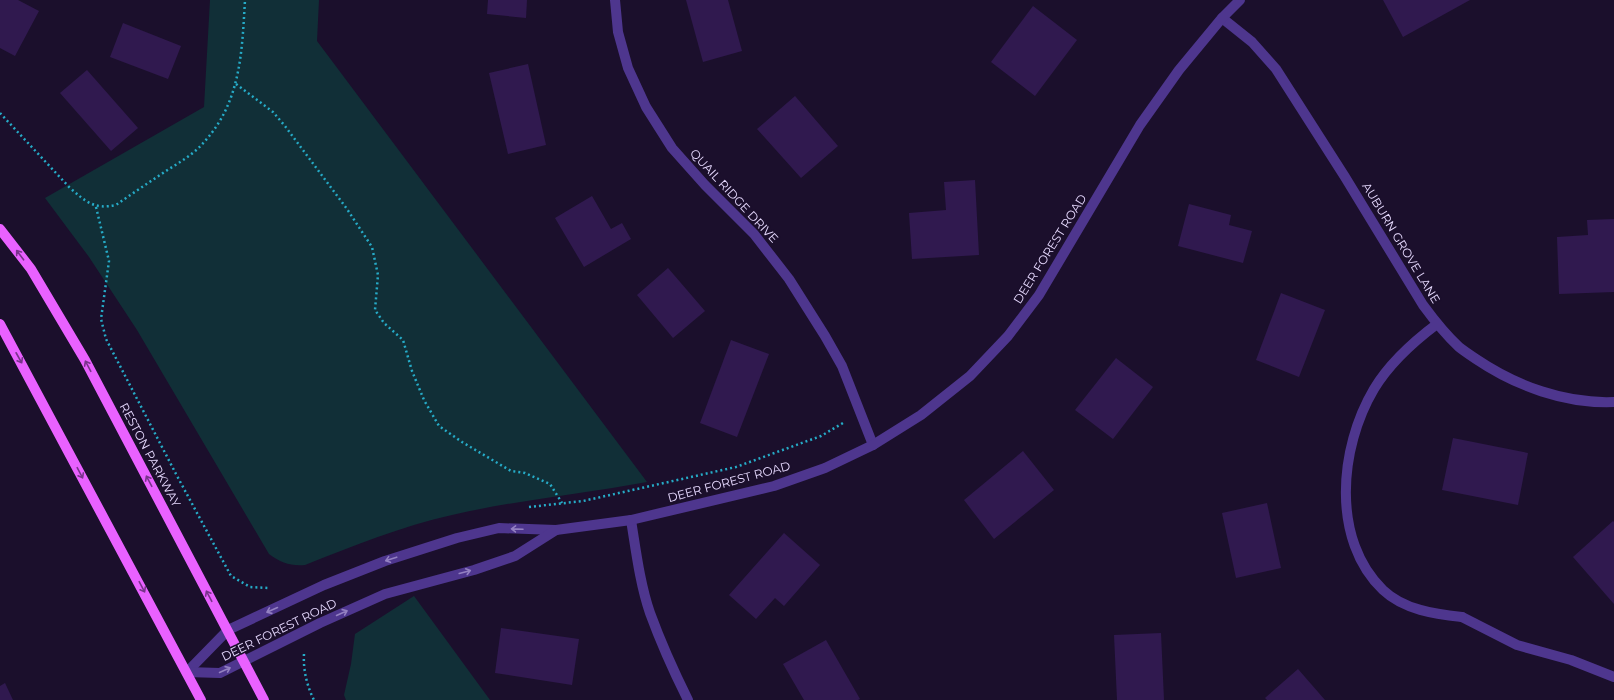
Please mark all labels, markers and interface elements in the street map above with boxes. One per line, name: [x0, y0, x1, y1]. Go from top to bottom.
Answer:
street label: QUAIL RIDGE DRIVE: [687, 146, 782, 246]
street label: AUBURN GROVE LANE: [1359, 179, 1444, 306]
street label: DEER FOREST ROAD: [1010, 191, 1089, 306]
one-way arrow: [16, 250, 24, 261]
one-way arrow: [16, 352, 23, 364]
one-way arrow: [84, 360, 91, 372]
street label: RESTON PARKWAY: [117, 400, 184, 510]
street label: DEER FOREST ROAD: [666, 458, 792, 505]
one-way arrow: [77, 466, 85, 478]
one-way arrow: [144, 475, 152, 487]
one-way arrow: [511, 525, 524, 533]
one-way arrow: [385, 556, 398, 563]
one-way arrow: [458, 568, 471, 575]
one-way arrow: [138, 581, 146, 593]
one-way arrow: [205, 590, 213, 602]
street label: DEER FOREST ROAD: [219, 595, 339, 664]
one-way arrow: [266, 607, 278, 614]
one-way arrow: [335, 609, 347, 616]
one-way arrow: [219, 666, 231, 674]

